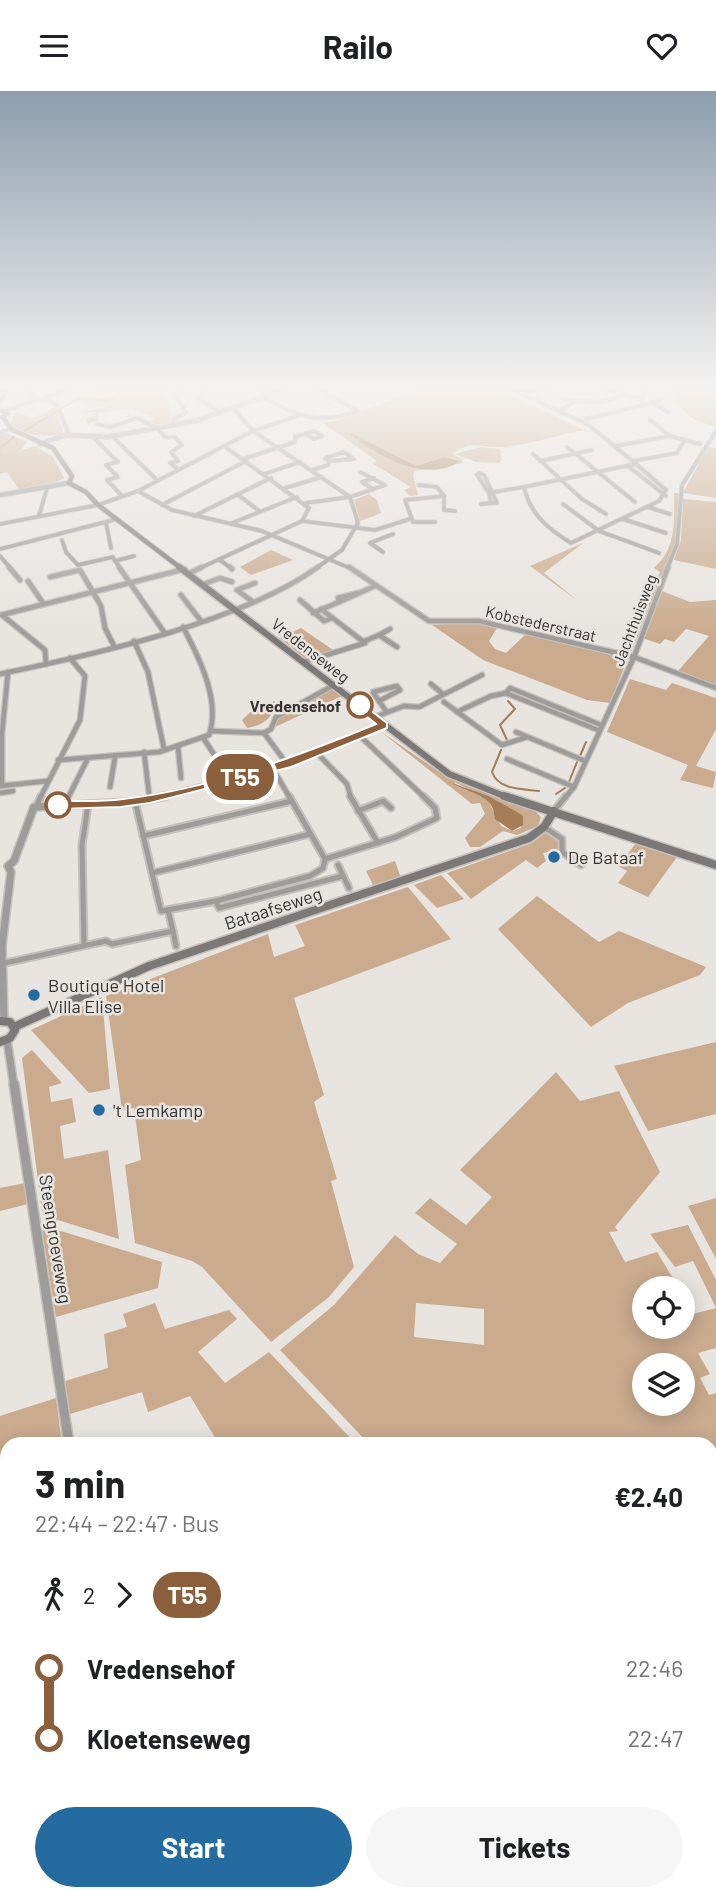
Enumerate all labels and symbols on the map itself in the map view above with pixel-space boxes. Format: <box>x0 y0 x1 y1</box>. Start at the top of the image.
street label: Jachthuisweg <box>608 571 660 669</box>
street label: Kobstederstraat <box>484 601 598 645</box>
street label: Vredenseweg <box>268 614 354 686</box>
marker: Vredensehof <box>347 692 373 718</box>
place label: Vredensehof <box>250 696 341 715</box>
line badge: T55 <box>200 754 280 800</box>
unlabelled marker <box>45 792 71 818</box>
place label: De Bataaf <box>568 846 644 868</box>
marker: De Bataaf <box>546 849 562 865</box>
street label: Bataafseweg <box>221 882 325 934</box>
place label: Boutique Hotel Villa Elise <box>48 974 164 1017</box>
marker: Boutique Hotel Villa Elise <box>26 987 42 1003</box>
place label: 't Lemkamp <box>113 1099 203 1121</box>
marker: 't Lemkamp <box>91 1102 107 1118</box>
street label: Steengroeveweg <box>35 1173 77 1305</box>

